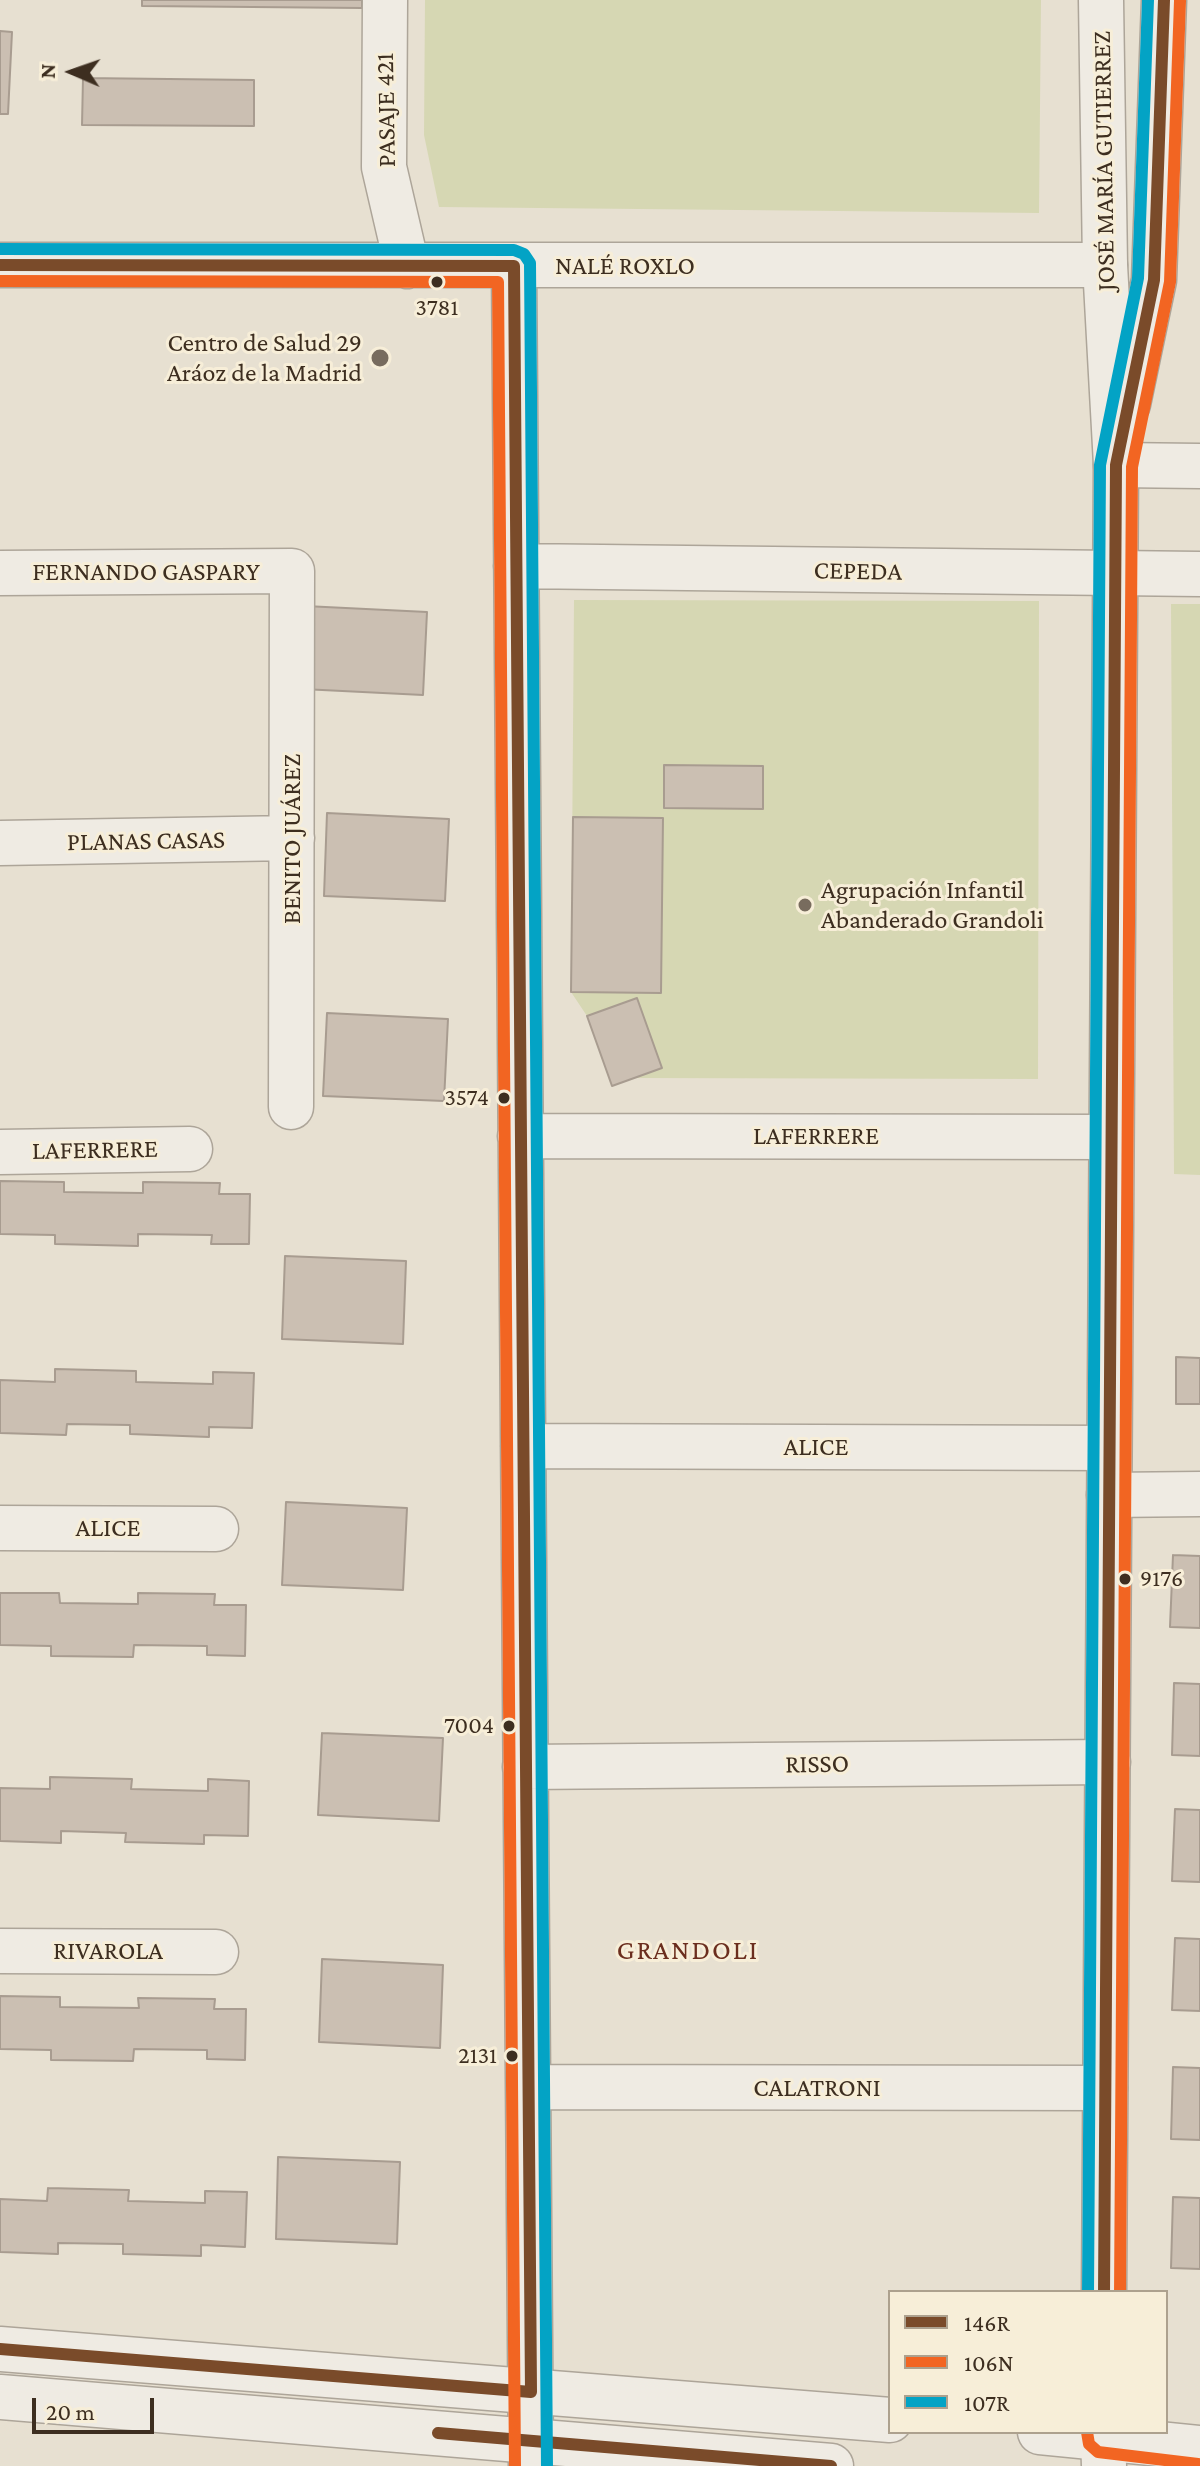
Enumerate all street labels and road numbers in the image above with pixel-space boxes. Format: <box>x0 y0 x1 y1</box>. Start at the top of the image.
street label: JOSÉ MARÍA GUTIERREZ <box>1086 31 1122 291</box>
street label: PASAJE 421 <box>369 52 403 168</box>
street label: NALÉ ROXLO <box>555 250 695 282</box>
street label: CEPEDA <box>813 555 903 587</box>
street label: FERNANDO GASPARY <box>32 556 260 588</box>
street label: BENITO JUÁREZ <box>276 754 308 924</box>
street label: PLANAS CASAS <box>67 824 225 858</box>
street label: LAFERRERE <box>753 1120 879 1152</box>
street label: LAFERRERE <box>32 1133 158 1167</box>
street label: ALICE <box>783 1431 849 1463</box>
street label: ALICE <box>75 1512 141 1544</box>
street label: RISSO <box>785 1748 849 1780</box>
street label: RIVAROLA <box>53 1935 163 1967</box>
street label: CALATRONI <box>753 2072 881 2104</box>

